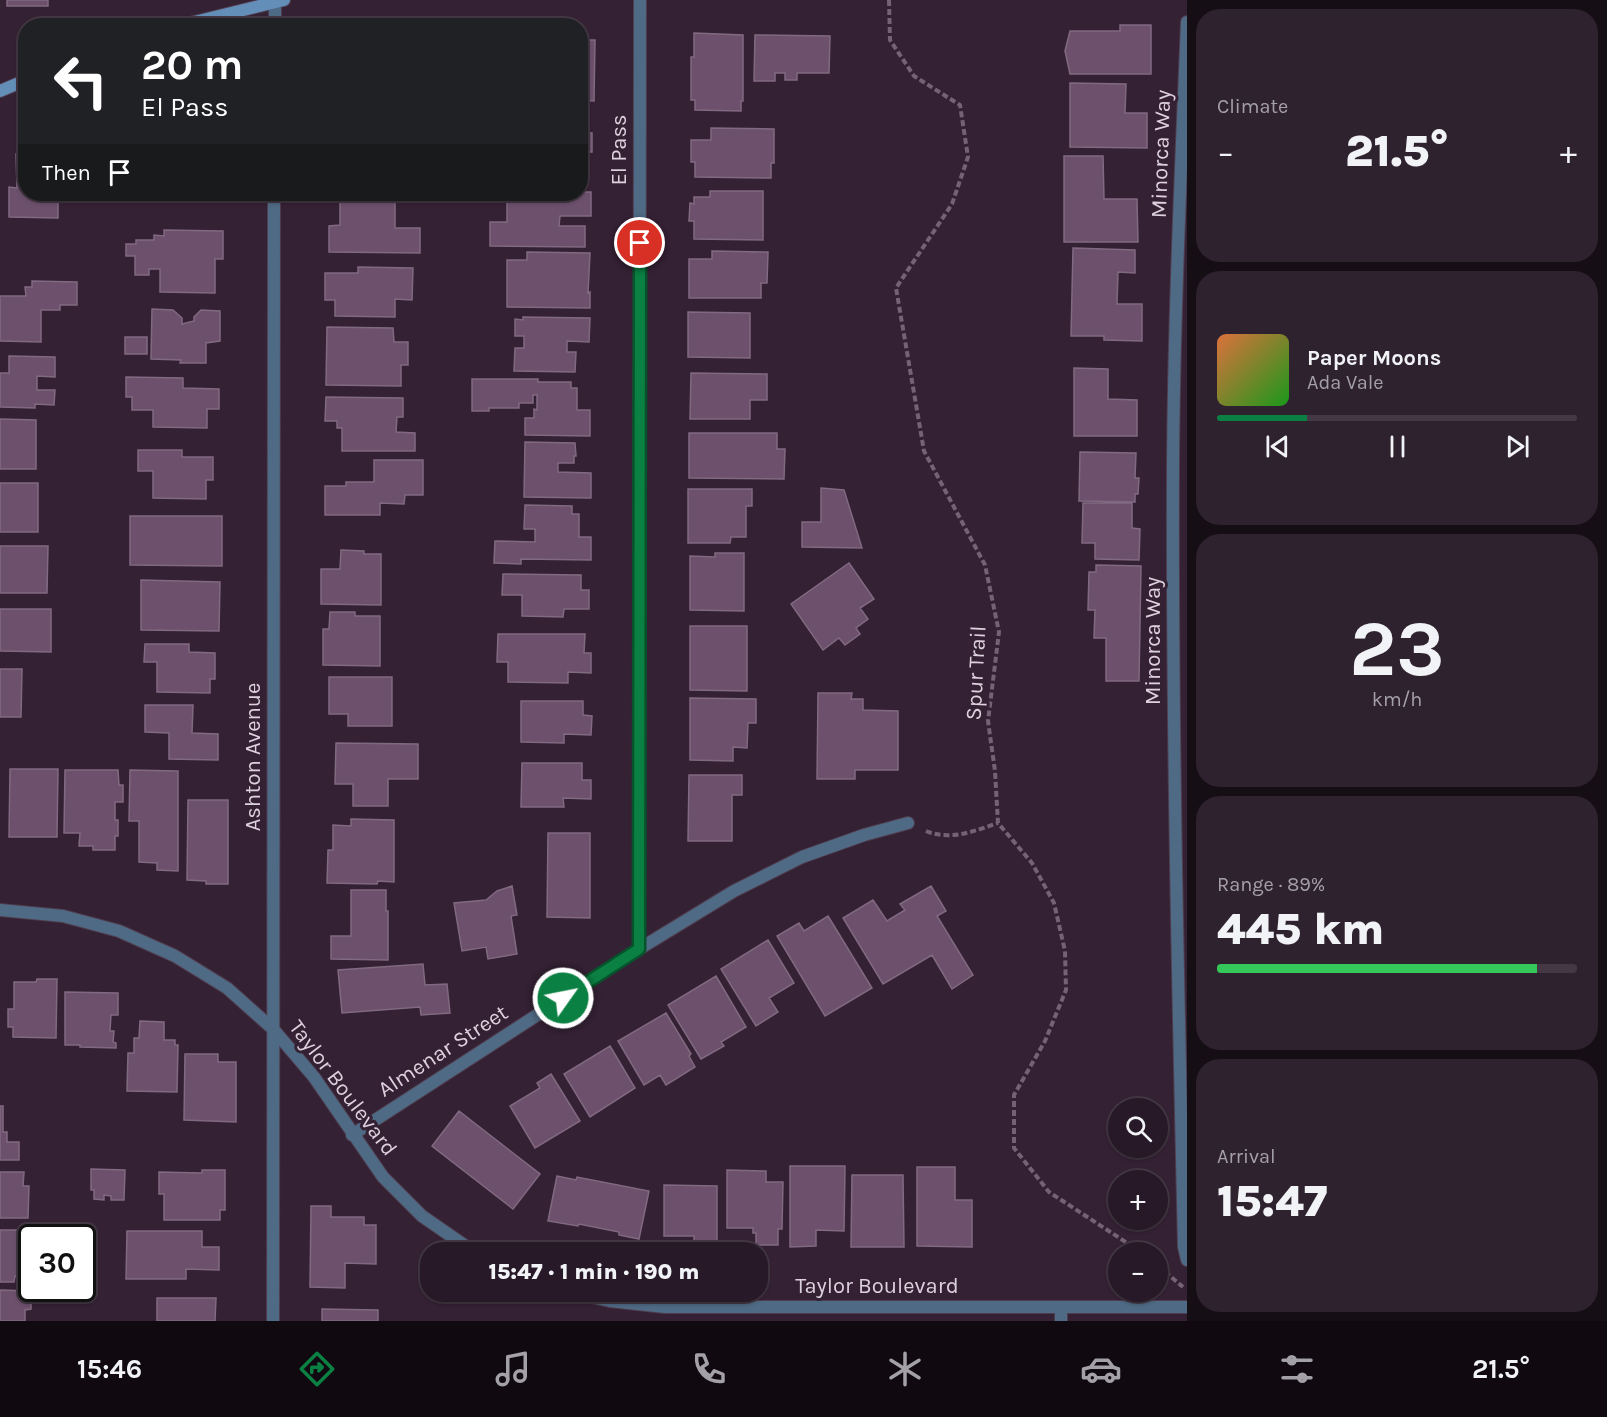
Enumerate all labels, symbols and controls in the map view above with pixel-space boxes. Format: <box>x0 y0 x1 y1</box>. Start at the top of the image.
text: 20 m <box>141 40 243 90</box>
icon: left <box>42 42 120 120</box>
street label: Minorca Way <box>1146 89 1176 219</box>
text: El Pass <box>141 91 228 123</box>
text: Climate <box>1217 95 1288 118</box>
street label: El Pass <box>606 114 632 186</box>
text: 21.5° <box>1345 125 1449 177</box>
text: − <box>1217 133 1234 171</box>
text: + <box>1560 133 1577 171</box>
icon: arrive <box>103 156 136 189</box>
text: Then <box>42 160 91 186</box>
pin <box>614 217 665 268</box>
icon: arrive <box>623 226 656 259</box>
text: Paper Moons <box>1307 345 1441 371</box>
text: Ada Vale <box>1307 371 1384 394</box>
icon: previous <box>1261 430 1294 463</box>
icon: pause <box>1381 430 1414 463</box>
icon: next <box>1501 430 1534 463</box>
street label: Minorca Way <box>1140 577 1166 705</box>
text: 23 <box>1349 603 1445 695</box>
street label: Spur Trail <box>961 625 991 721</box>
street label: Ashton Avenue <box>240 683 266 831</box>
text: km/h <box>1372 688 1422 711</box>
text: Range · 89% <box>1217 873 1325 896</box>
text: 445 km <box>1217 903 1384 955</box>
position arrow <box>531 966 595 1030</box>
street label: Almenar Street <box>373 999 513 1103</box>
street label: Taylor Boulevard <box>283 1015 403 1161</box>
map controls <box>1108 1098 1168 1302</box>
button: search <box>1108 1098 1168 1158</box>
text: Arrival <box>1217 1145 1276 1168</box>
button: + <box>1108 1170 1168 1230</box>
text: 15:47 <box>1217 1175 1328 1227</box>
speed limit sign: 30 <box>18 1224 96 1302</box>
button: − <box>1108 1242 1168 1302</box>
text: 15:47 · 1 min · 190 m <box>488 1259 700 1285</box>
street label: Taylor Boulevard <box>795 1273 959 1299</box>
icon: directions <box>296 1348 338 1390</box>
icon: music <box>492 1348 534 1390</box>
icon: phone <box>688 1348 730 1390</box>
icon: climate <box>884 1348 926 1390</box>
icon: car <box>1080 1348 1122 1390</box>
icon: filters <box>1276 1348 1318 1390</box>
text: 15:46 <box>77 1353 142 1385</box>
text: 21.5° <box>1472 1353 1530 1385</box>

